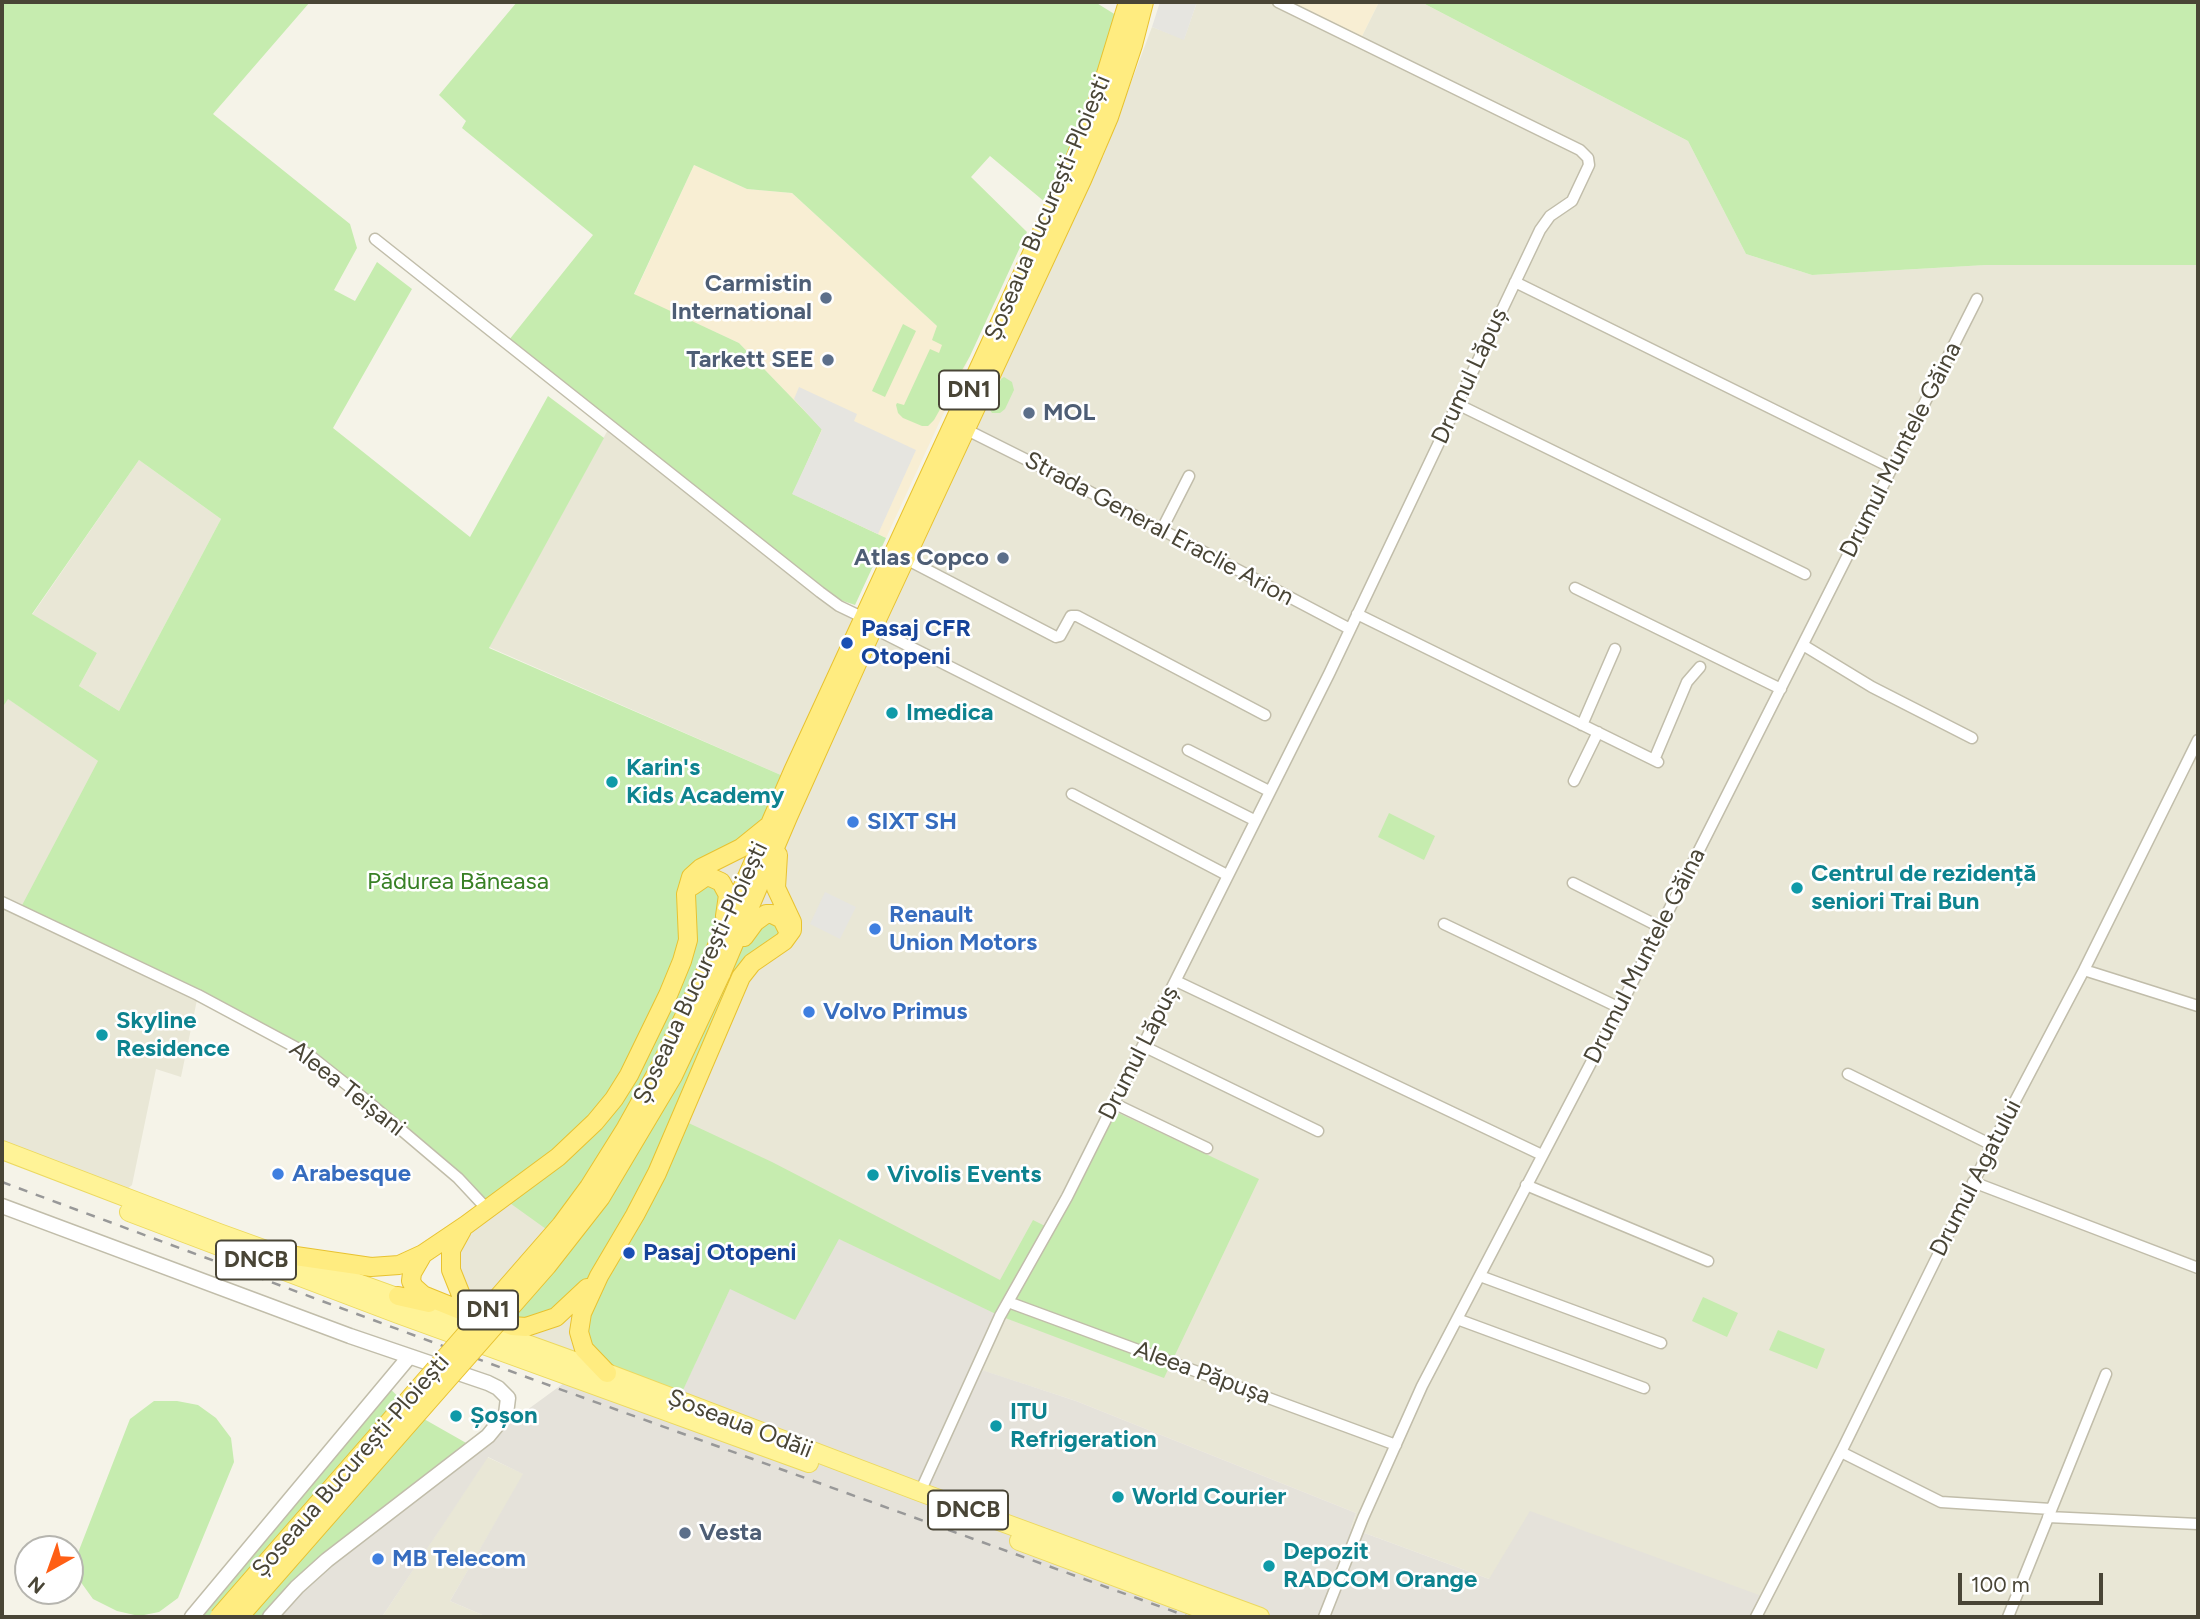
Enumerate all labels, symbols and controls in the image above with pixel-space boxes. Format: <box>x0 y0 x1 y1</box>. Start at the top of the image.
street label: Șoseaua București-Ploiești <box>979 71 1117 345</box>
place label: Carmistin International <box>671 270 812 326</box>
marker: Carmistin International <box>818 290 834 306</box>
street label: Drumul Lăpuș <box>1426 303 1514 449</box>
street label: Drumul Muntele Găina <box>1834 337 1968 563</box>
place label: Tarkett SEE <box>686 346 814 374</box>
marker: Tarkett SEE <box>820 352 836 368</box>
road number: DN1 <box>939 370 999 410</box>
place label: MOL <box>1043 399 1095 427</box>
marker: MOL <box>1021 405 1037 421</box>
street label: Strada General Eraclie Arion <box>1020 446 1298 612</box>
place label: Atlas Copco <box>854 544 989 572</box>
marker: Atlas Copco <box>995 550 1011 566</box>
place label: Pasaj CFR Otopeni <box>861 615 971 671</box>
marker: Pasaj CFR Otopeni <box>839 635 855 651</box>
place label: Imedica <box>906 699 994 727</box>
marker: Imedica <box>884 705 900 721</box>
place label: Karin's Kids Academy <box>626 754 784 810</box>
marker: Karin's Kids Academy <box>604 774 620 790</box>
place label: SIXT SH <box>867 808 957 836</box>
marker: SIXT SH <box>845 814 861 830</box>
street label: Șoseaua București-Ploiești <box>628 837 774 1109</box>
street label: Drumul Muntele Găina <box>1578 843 1712 1069</box>
place label: Centrul de rezidență seniori Trai Bun <box>1811 860 2036 916</box>
park label: Pădurea Băneasa <box>367 868 549 896</box>
marker: Centrul de rezidență seniori Trai Bun <box>1789 880 1805 896</box>
place label: Renault Union Motors <box>889 901 1037 957</box>
marker: Renault Union Motors <box>867 921 883 937</box>
street label: Drumul Lăpuș <box>1093 981 1185 1125</box>
place label: Volvo Primus <box>823 998 967 1026</box>
marker: Volvo Primus <box>801 1004 817 1020</box>
place label: Skyline Residence <box>116 1007 230 1063</box>
marker: Skyline Residence <box>94 1027 110 1043</box>
street label: Aleea Teișani <box>283 1035 411 1143</box>
street label: Drumul Agatului <box>1924 1095 2028 1261</box>
place label: Arabesque <box>292 1160 411 1188</box>
place label: Vivolis Events <box>887 1161 1041 1189</box>
marker: Arabesque <box>270 1166 286 1182</box>
marker: Vivolis Events <box>865 1167 881 1183</box>
place label: Pasaj Otopeni <box>643 1239 797 1267</box>
road number: DNCB <box>216 1240 296 1280</box>
marker: Pasaj Otopeni <box>621 1245 637 1261</box>
road number: DN1 <box>458 1290 518 1330</box>
street label: Aleea Păpușa <box>1130 1335 1274 1411</box>
street label: Șoseaua București-Ploiești <box>246 1349 456 1583</box>
street label: Șoseaua Odăii <box>664 1383 816 1465</box>
place label: ITU Refrigeration <box>1010 1398 1157 1454</box>
place label: Șoșon <box>470 1402 538 1430</box>
marker: Șoșon <box>448 1408 464 1424</box>
marker: ITU Refrigeration <box>988 1418 1004 1434</box>
place label: World Courier <box>1132 1483 1286 1511</box>
marker: World Courier <box>1110 1489 1126 1505</box>
road number: DNCB <box>928 1490 1008 1530</box>
place label: Vesta <box>699 1519 762 1547</box>
marker: Vesta <box>677 1525 693 1541</box>
north arrow <box>14 1535 84 1605</box>
place label: Depozit RADCOM Orange <box>1283 1538 1477 1594</box>
place label: MB Telecom <box>392 1545 526 1573</box>
marker: MB Telecom <box>370 1551 386 1567</box>
marker: Depozit RADCOM Orange <box>1261 1558 1277 1574</box>
scale bar <box>1962 1560 2107 1604</box>
text: N <box>23 1571 49 1598</box>
text: 100 m <box>1971 1572 2030 1597</box>

